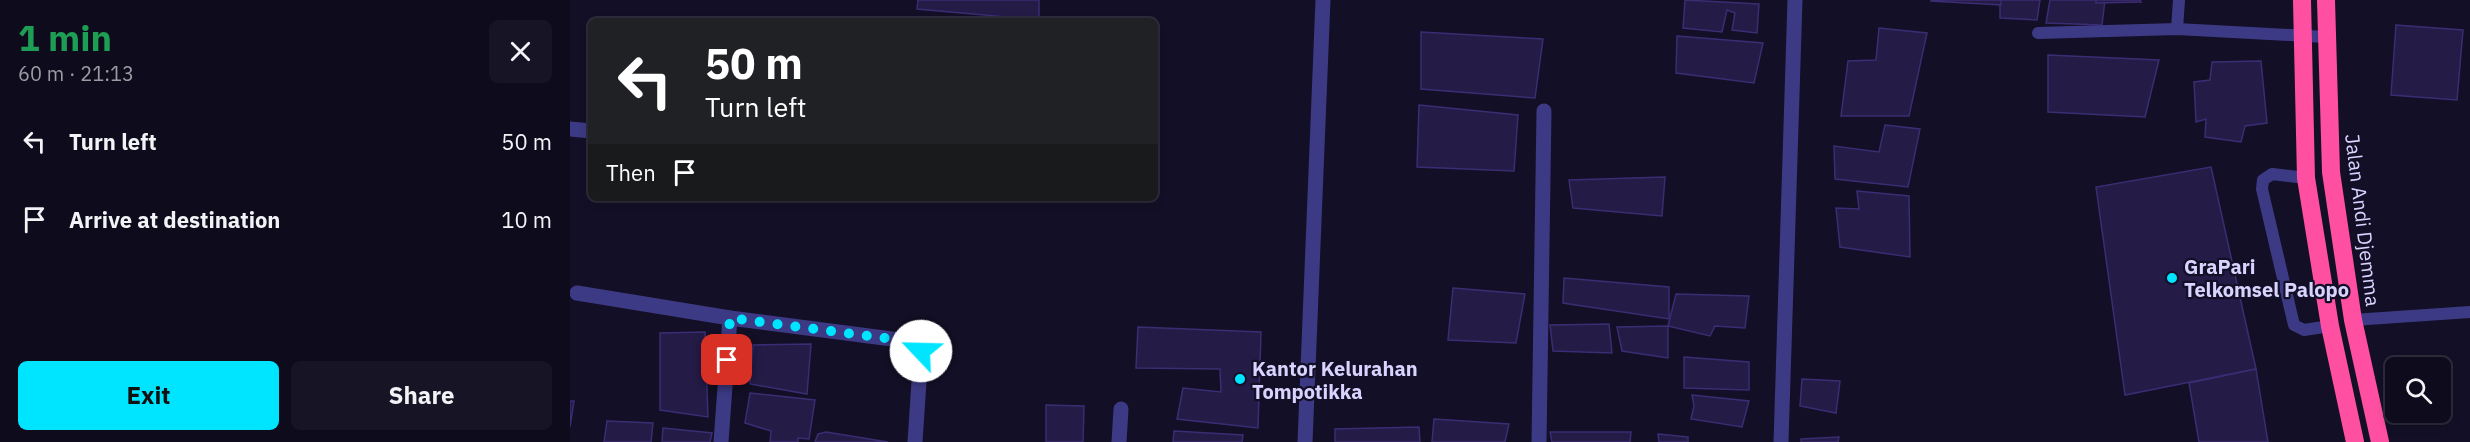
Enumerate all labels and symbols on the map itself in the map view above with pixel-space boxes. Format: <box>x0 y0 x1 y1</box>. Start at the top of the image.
street label: Jalan Andi Djemma <box>2339 132 2387 308</box>
place label: GraPari Telkomsel Palopo <box>2184 253 2349 303</box>
marker: GraPari Telkomsel Palopo <box>2165 271 2179 285</box>
position arrow <box>889 319 953 383</box>
pin <box>701 334 752 385</box>
place label: Kantor Kelurahan Tompotikka <box>1252 355 1418 405</box>
marker: Kantor Kelurahan Tompotikka <box>1233 372 1247 386</box>

